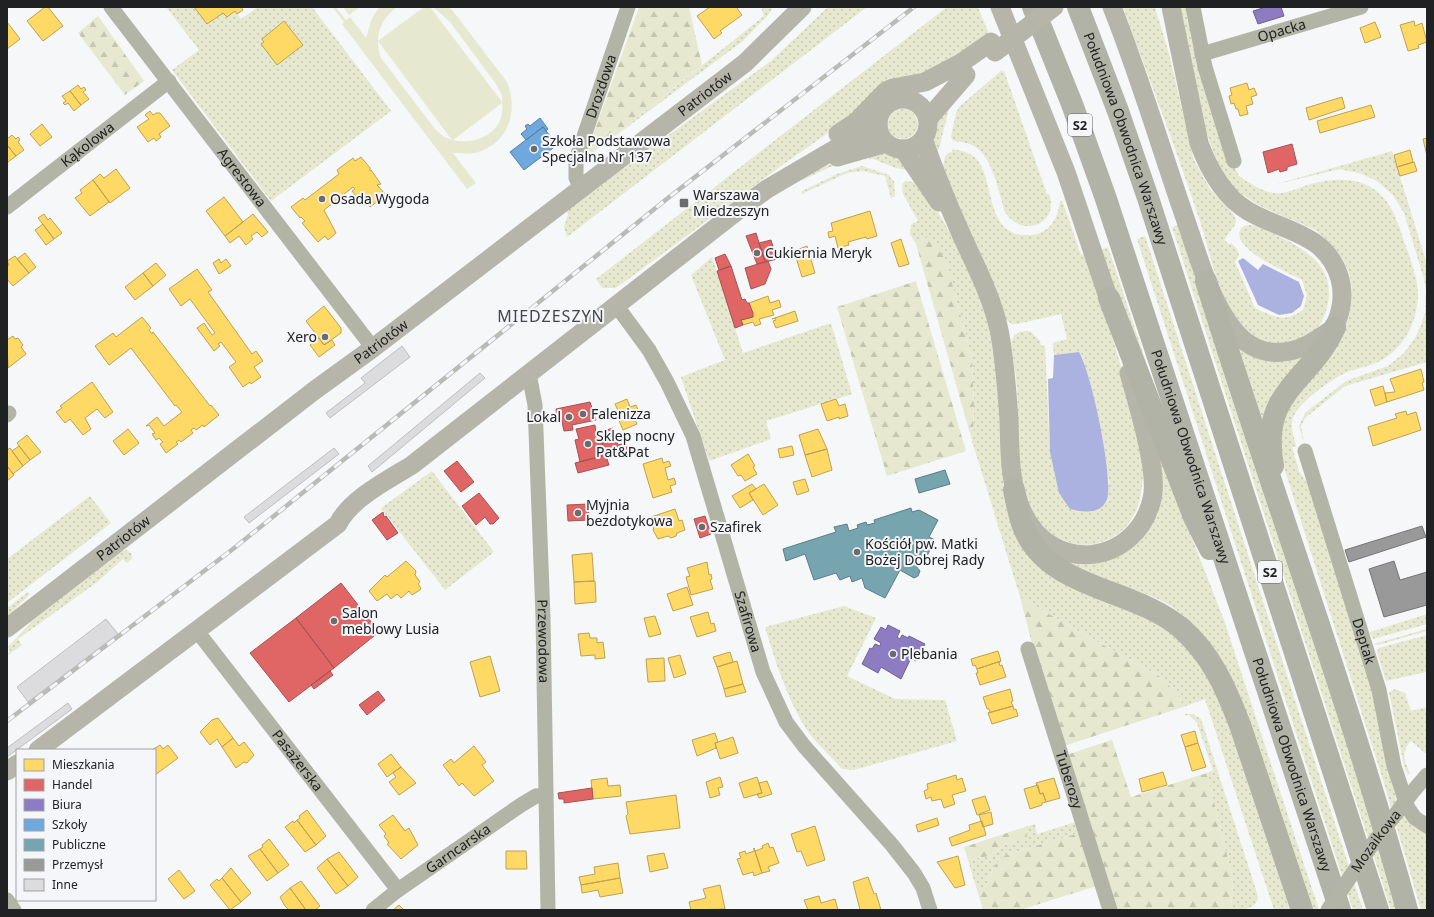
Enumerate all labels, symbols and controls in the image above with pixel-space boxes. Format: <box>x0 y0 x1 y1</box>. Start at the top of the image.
street label: Opacka <box>1255 14 1308 46</box>
street label: Południowa Obwodnica Warszawy <box>1080 29 1173 248</box>
street label: Drozdowa <box>581 52 620 121</box>
street label: Patriotów <box>674 66 736 120</box>
road number: S2 <box>1068 114 1092 136</box>
street label: Kąkolowa <box>56 117 118 171</box>
place label: Szkoła Podstawowa Specjalna Nr 137 <box>542 131 671 166</box>
street label: Agrestowa <box>214 144 271 211</box>
marker: Szkoła Podstawowa Specjalna Nr 137 <box>529 144 539 154</box>
place label: Warszawa Miedzeszyn <box>693 185 769 220</box>
place label: Osada Wygoda <box>330 189 429 208</box>
marker: Osada Wygoda <box>317 194 327 204</box>
marker: Warszawa Miedzeszyn <box>678 197 690 209</box>
place label: Cukiernia Meryk <box>765 243 873 262</box>
marker: Cukiernia Meryk <box>752 248 762 258</box>
district label: MIEDZESZYN <box>497 305 605 327</box>
street label: Patriotów <box>350 315 412 368</box>
place label: Xero <box>287 327 317 346</box>
marker: Xero <box>320 332 330 342</box>
street label: Południowa Obwodnica Warszawy <box>1147 347 1236 567</box>
place label: Falenizza <box>591 404 651 423</box>
place label: Lokal <box>526 407 561 426</box>
marker: Falenizza <box>578 409 588 419</box>
marker: Lokal <box>564 412 574 422</box>
place label: Sklep nocny Pat&Pat <box>596 426 675 461</box>
marker: Sklep nocny Pat&Pat <box>583 439 593 449</box>
place label: Myjnia bezdotykowa <box>586 495 673 530</box>
marker: Myjnia bezdotykowa <box>573 508 583 518</box>
street label: Patriotów <box>92 511 154 565</box>
place label: Szafirek <box>710 517 762 536</box>
marker: Szafirek <box>697 522 707 532</box>
place label: Kościół pw. Matki Bożej Dobrej Rady <box>865 534 985 569</box>
marker: Kościół pw. Matki Bożej Dobrej Rady <box>852 547 862 557</box>
road number: S2 <box>1258 561 1282 583</box>
street label: Szafirowa <box>730 588 767 654</box>
street label: Przewodowa <box>533 599 554 683</box>
place label: Salon meblowy Lusia <box>342 603 439 638</box>
marker: Salon meblowy Lusia <box>329 616 339 626</box>
street label: Deptak <box>1348 616 1381 667</box>
place label: Plebania <box>901 644 958 663</box>
marker: Plebania <box>888 649 898 659</box>
street label: Południowa Obwodnica Warszawy <box>1249 655 1337 875</box>
street label: Pasażerska <box>268 725 328 795</box>
street label: Tuberozy <box>1052 748 1088 812</box>
legend <box>16 749 156 901</box>
text: Mieszkania <box>52 756 115 773</box>
text: Handel <box>52 776 92 793</box>
text: Biura <box>52 796 82 813</box>
street label: Mozaikowa <box>1346 805 1405 876</box>
text: Szkoły <box>52 816 88 833</box>
street label: Garncarska <box>422 819 494 877</box>
text: Publiczne <box>52 836 106 853</box>
text: Przemysł <box>52 856 104 873</box>
text: Inne <box>52 876 78 893</box>

